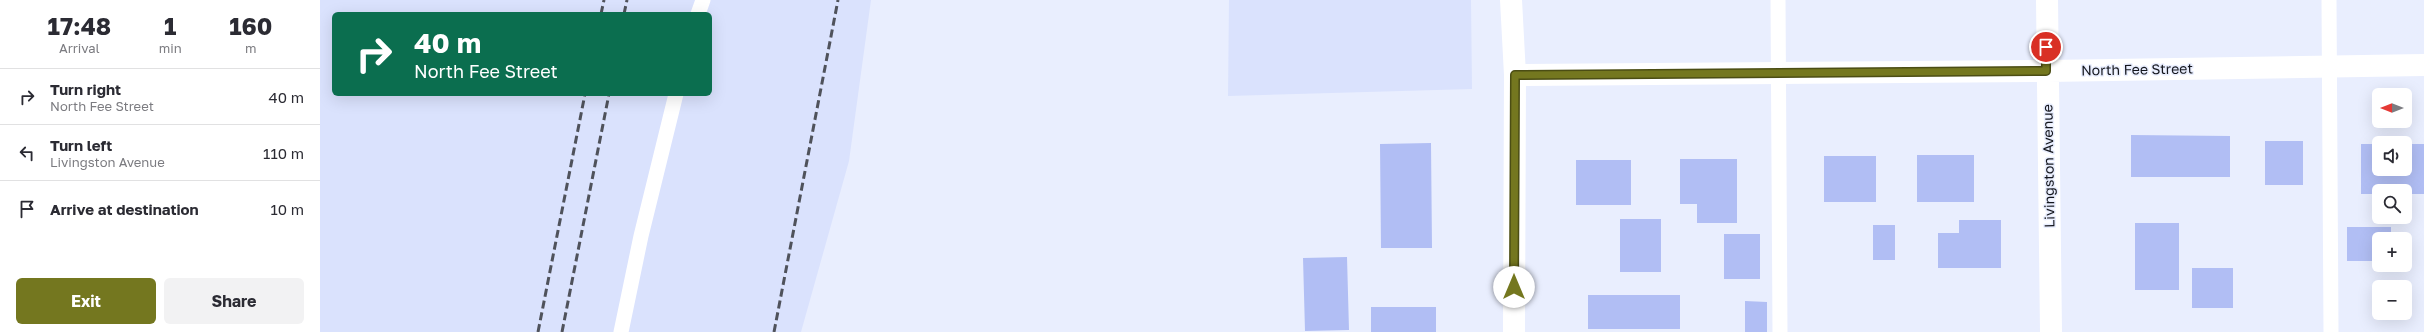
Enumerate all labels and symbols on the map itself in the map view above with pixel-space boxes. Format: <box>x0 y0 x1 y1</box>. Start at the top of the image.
pin <box>2029 30 2063 64</box>
street label: North Fee Street <box>2081 60 2193 78</box>
north arrow <box>2372 88 2412 128</box>
street label: Livingston Avenue <box>2038 104 2058 228</box>
position arrow <box>1493 266 1535 308</box>

